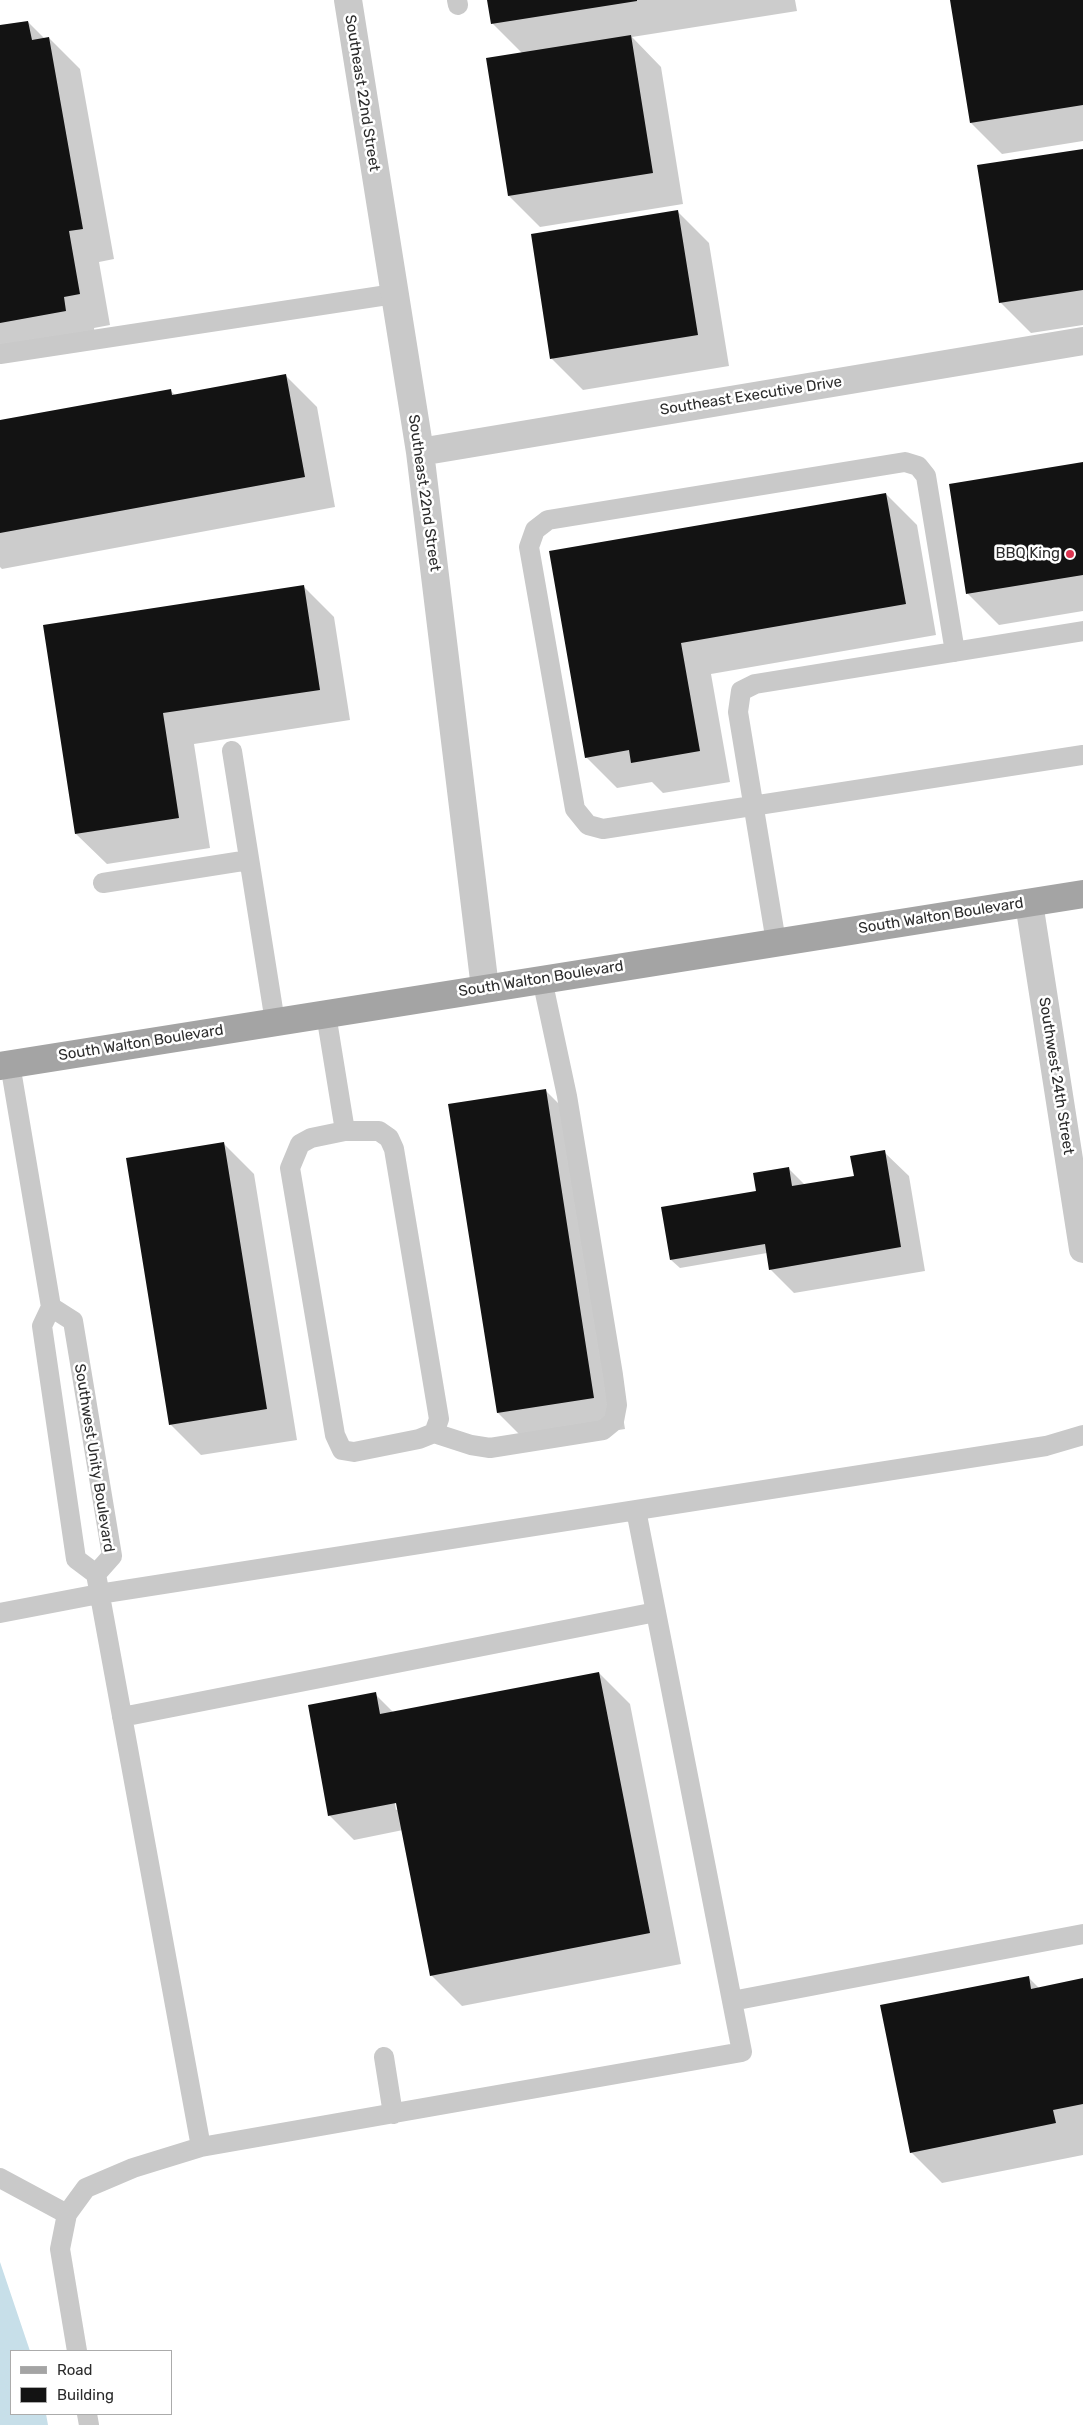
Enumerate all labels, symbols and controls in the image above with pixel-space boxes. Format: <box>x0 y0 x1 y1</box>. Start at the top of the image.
street label: Southeast 22nd Street <box>341 13 383 173</box>
street label: Southeast Executive Drive <box>659 373 843 419</box>
street label: Southeast 22nd Street <box>404 413 444 573</box>
place label: BBQ King <box>995 545 1060 563</box>
marker: BBQ King <box>1064 548 1076 560</box>
street label: South Walton Boulevard <box>857 894 1025 938</box>
street label: South Walton Boulevard <box>457 957 625 1001</box>
street label: Southwest 24th Street <box>1035 996 1077 1156</box>
street label: South Walton Boulevard <box>57 1021 225 1065</box>
street label: Southwest Unity Boulevard <box>70 1363 118 1553</box>
legend <box>10 2350 172 2415</box>
text: Road <box>57 2361 93 2379</box>
text: Building <box>57 2386 114 2404</box>

